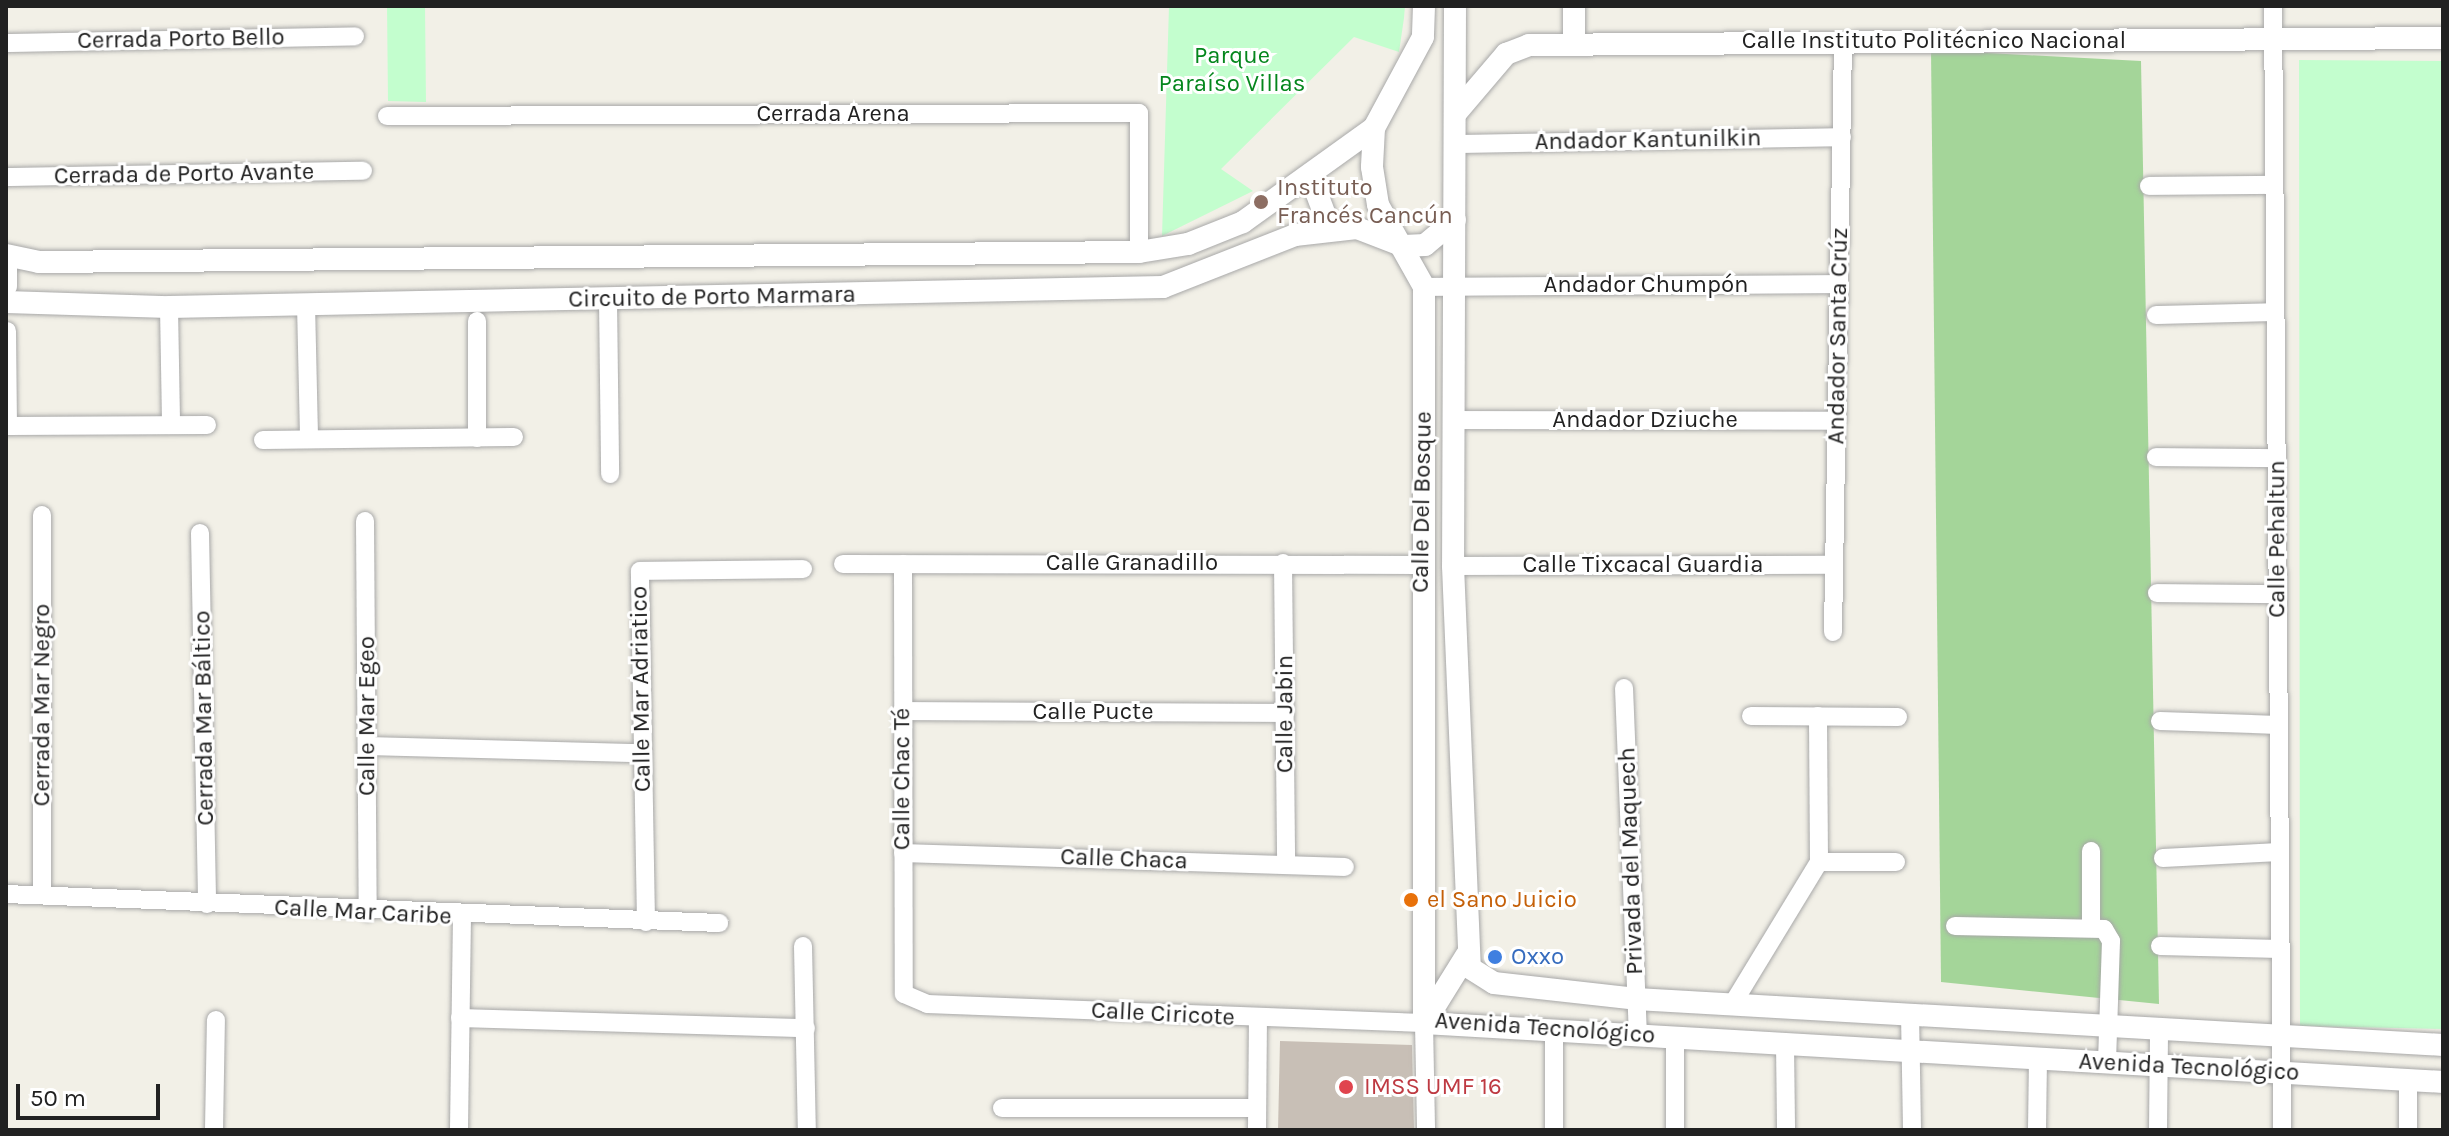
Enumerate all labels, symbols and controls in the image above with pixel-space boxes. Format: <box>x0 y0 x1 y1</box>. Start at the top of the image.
street label: Cerrada Porto Bello <box>77 23 285 55</box>
street label: Calle Instituto Politécnico Nacional <box>1742 27 2126 55</box>
park label: Parque Paraíso Villas <box>1159 42 1305 98</box>
street label: Cerrada Arena <box>756 100 910 128</box>
street label: Andador Kantunilkin <box>1534 124 1762 156</box>
street label: Cerrada de Porto Avante <box>54 157 314 191</box>
place label: Instituto Francés Cancún <box>1277 174 1453 230</box>
marker: Instituto Francés Cancún <box>1252 193 1270 211</box>
street label: Andador Santa Crúz <box>1822 227 1854 445</box>
street label: Andador Chumpón <box>1543 271 1749 299</box>
street label: Circuito de Porto Marmara <box>568 280 856 314</box>
street label: Andador Dziuche <box>1552 406 1738 434</box>
street label: Calle Del Bosque <box>1406 411 1438 593</box>
street label: Calle Pehaltun <box>2263 460 2291 618</box>
street label: Calle Granadillo <box>1046 549 1218 577</box>
street label: Calle Tixcacal Guardia <box>1523 551 1763 579</box>
street label: Calle Mar Adriatico <box>625 586 657 792</box>
street label: Cerrada Mar Negro <box>28 604 56 806</box>
street label: Cerrada Mar Báltico <box>188 610 220 826</box>
street label: Calle Mar Egeo <box>353 636 381 796</box>
street label: Calle Jabin <box>1271 655 1299 773</box>
street label: Calle Pucte <box>1033 698 1153 726</box>
street label: Calle Chac Té <box>888 708 916 850</box>
street label: Privada del Maquech <box>1613 747 1649 975</box>
street label: Calle Chaca <box>1060 842 1188 876</box>
place label: el Sano Juicio <box>1427 886 1577 914</box>
marker: el Sano Juicio <box>1402 891 1420 909</box>
street label: Calle Mar Caribe <box>274 893 452 931</box>
place label: Oxxo <box>1511 943 1564 971</box>
marker: Oxxo <box>1486 948 1504 966</box>
street label: Calle Ciricote <box>1090 996 1236 1032</box>
street label: Avenida Tecnológico <box>1434 1006 1656 1050</box>
street label: Avenida Tecnológico <box>2078 1047 2300 1087</box>
scale bar <box>20 1068 164 1118</box>
place label: IMSS UMF 16 <box>1364 1073 1502 1101</box>
marker: IMSS UMF 16 <box>1335 1076 1357 1098</box>
text: 50 m <box>30 1084 86 1112</box>

